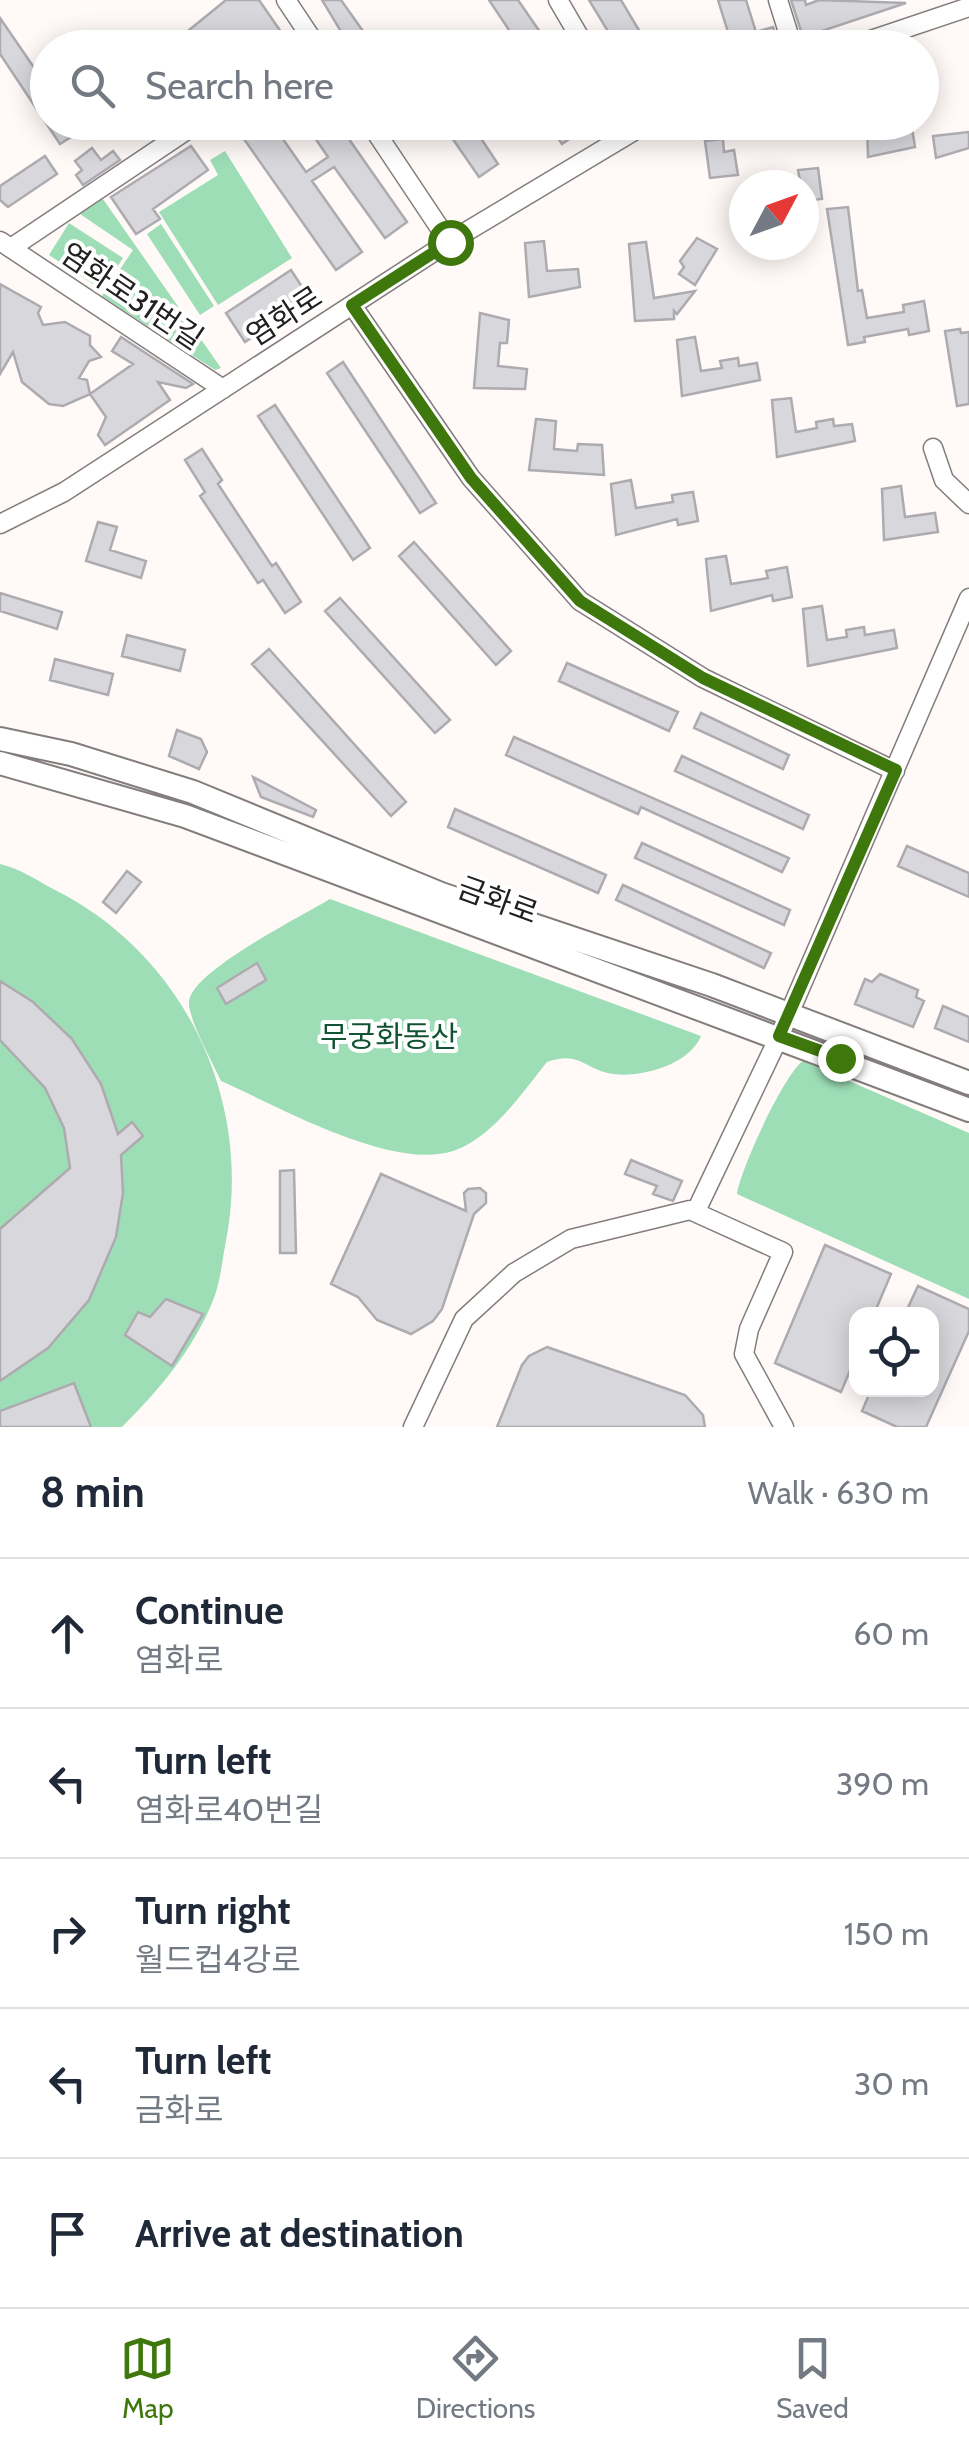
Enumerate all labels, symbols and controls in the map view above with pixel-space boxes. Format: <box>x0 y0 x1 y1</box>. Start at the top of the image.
search box <box>30 30 939 140</box>
icon: search <box>65 58 120 113</box>
text: Search here <box>145 62 334 109</box>
north arrow <box>729 170 819 260</box>
route start <box>428 220 474 266</box>
street label: 염화로31번길 <box>54 235 210 357</box>
street label: 염화로 <box>239 278 329 354</box>
street label: 금화로 <box>453 868 543 932</box>
park label: 무궁화동산 <box>320 1018 458 1055</box>
route end <box>818 1036 864 1082</box>
map controls <box>849 1307 939 1397</box>
button: locate <box>849 1307 939 1397</box>
text: 8 min <box>40 1466 145 1518</box>
text: Walk · 630 m <box>748 1473 929 1512</box>
text: Continue <box>135 1587 284 1634</box>
icon: ahead <box>40 1606 95 1661</box>
text: 60 m <box>853 1614 929 1653</box>
text: 염화로 <box>135 1640 223 1679</box>
text: Turn left <box>135 1737 271 1784</box>
icon: left <box>40 1756 95 1811</box>
text: 390 m <box>836 1764 929 1803</box>
text: 염화로40번길 <box>135 1790 323 1829</box>
text: Turn right <box>135 1887 291 1934</box>
icon: right <box>40 1906 95 1961</box>
text: 150 m <box>844 1914 929 1953</box>
text: 월드컵4강로 <box>135 1940 301 1979</box>
text: Turn left <box>135 2037 271 2084</box>
icon: left <box>40 2056 95 2111</box>
text: 30 m <box>854 2064 929 2103</box>
text: 금화로 <box>135 2090 223 2129</box>
icon: arrive <box>40 2206 95 2261</box>
text: Arrive at destination <box>135 2210 464 2257</box>
tab: Map <box>120 2331 175 2425</box>
tab: Directions <box>416 2331 535 2425</box>
tab: Saved <box>776 2331 849 2425</box>

